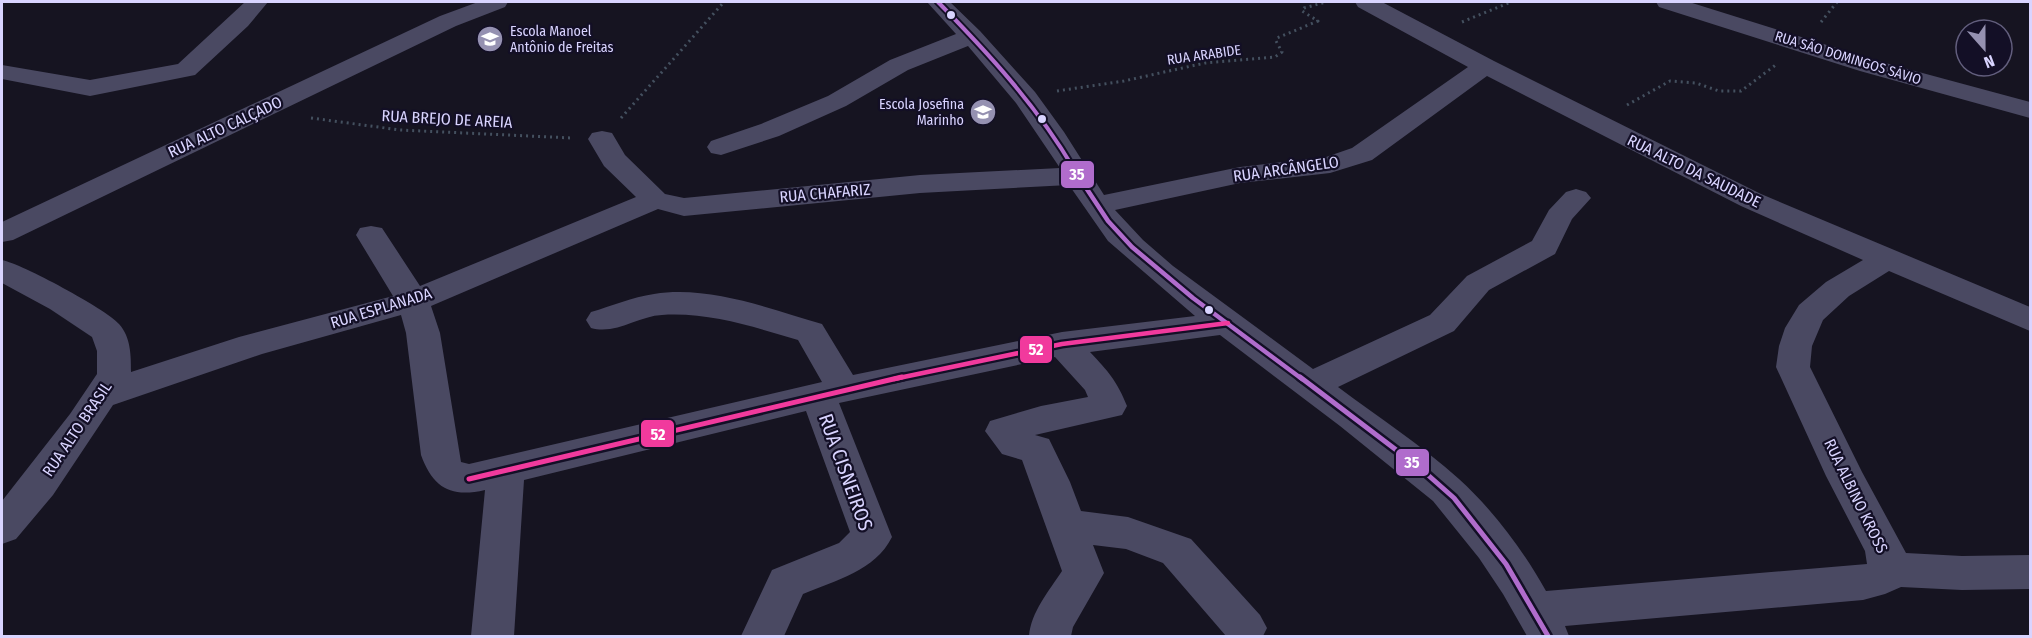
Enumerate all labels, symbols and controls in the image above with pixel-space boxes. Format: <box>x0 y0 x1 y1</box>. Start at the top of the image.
unlabelled marker <box>945 9 957 21</box>
north arrow <box>1954 18 2014 78</box>
place label: Escola Manoel Antônio de Freitas <box>510 23 614 56</box>
school or university icon: Escola Manoel Antônio de Freitas <box>475 24 505 54</box>
street label: RUA SÃO DOMINGOS SÁVIO <box>1773 27 1924 88</box>
street label: RUA ARABIDE <box>1166 41 1243 69</box>
text: N <box>1981 51 1997 72</box>
street label: RUA ALTO CALÇADO <box>165 92 285 163</box>
place label: Escola Josefina Marinho <box>879 96 964 129</box>
school or university icon: Escola Josefina Marinho <box>968 97 998 127</box>
street label: RUA BREJO DE AREIA <box>381 106 513 132</box>
unlabelled marker <box>1036 113 1048 125</box>
street label: RUA ALTO DA SAUDADE <box>1624 130 1764 212</box>
street label: RUA ARCÂNGELO <box>1232 152 1340 186</box>
line badge: 35 <box>1060 160 1095 189</box>
text: 35 <box>1068 165 1085 184</box>
street label: RUA CHAFARIZ <box>779 180 871 206</box>
street label: RUA ESPLANADA <box>328 283 434 332</box>
unlabelled marker <box>1203 304 1215 316</box>
line badge: 52 <box>1019 335 1053 364</box>
text: 52 <box>1028 340 1044 359</box>
street label: RUA ALTO BRASIL <box>38 378 116 480</box>
street label: RUA CISNEIROS <box>814 410 878 534</box>
line badge: 52 <box>640 419 675 448</box>
text: 52 <box>650 425 666 444</box>
street label: RUA ALBINO KROSS <box>1820 436 1892 556</box>
line badge: 35 <box>1395 448 1430 477</box>
text: 35 <box>1403 453 1420 472</box>

